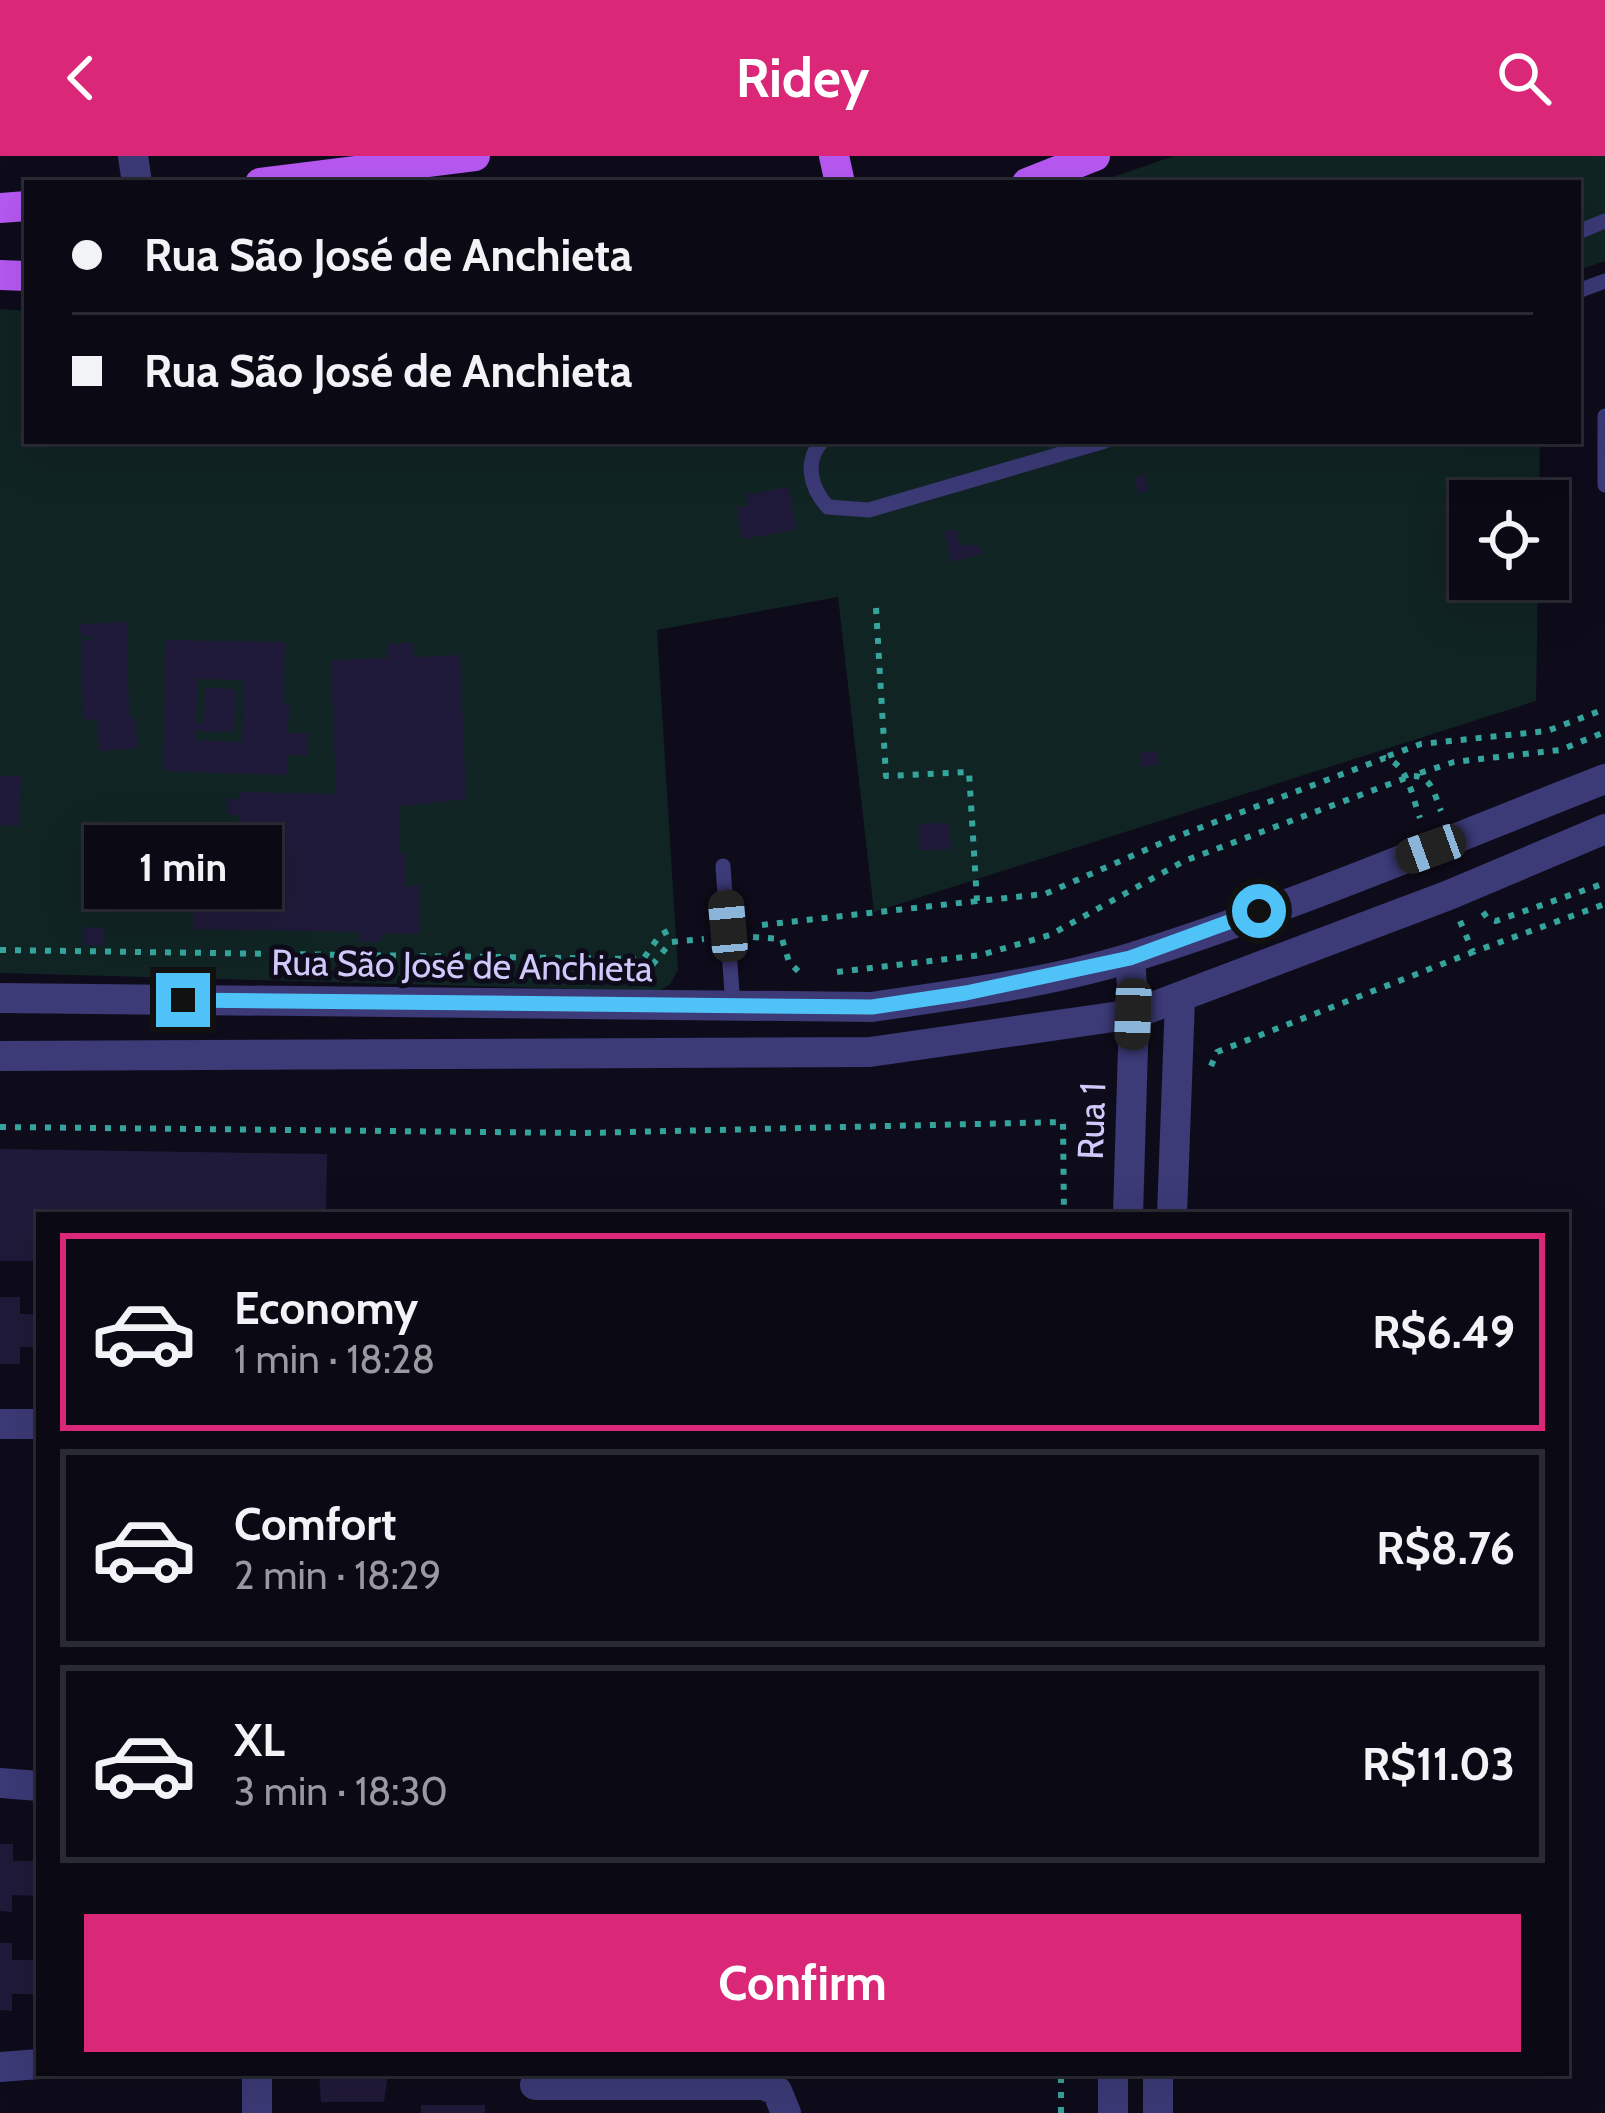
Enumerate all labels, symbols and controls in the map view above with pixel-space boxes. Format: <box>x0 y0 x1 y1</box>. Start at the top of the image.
icon: back <box>48 45 114 111</box>
text: Ridey <box>736 45 869 111</box>
icon: search <box>1491 45 1557 111</box>
text: Rua São José de Anchieta <box>144 228 632 282</box>
text: Rua São José de Anchieta <box>144 344 632 398</box>
map controls <box>1449 480 1569 600</box>
button: locate <box>1449 480 1569 600</box>
car <box>1391 820 1471 878</box>
callout: 1 min <box>84 826 282 910</box>
text: 1 min <box>139 843 227 891</box>
route start <box>1232 884 1286 938</box>
car <box>707 889 749 963</box>
street label: Rua São José de Anchieta <box>271 940 653 990</box>
route end <box>156 973 210 1027</box>
car <box>1114 977 1152 1051</box>
street label: Rua 1 <box>1068 1082 1114 1160</box>
icon: car <box>90 1278 198 1386</box>
text: Economy <box>234 1281 418 1335</box>
text: R$6.49 <box>1372 1305 1515 1359</box>
text: 1 min · 18:28 <box>234 1335 435 1383</box>
icon: car <box>90 1494 198 1602</box>
text: Comfort <box>234 1497 397 1551</box>
text: R$8.76 <box>1376 1521 1515 1575</box>
text: 2 min · 18:29 <box>234 1551 441 1599</box>
icon: car <box>90 1710 198 1818</box>
text: XL <box>234 1713 285 1767</box>
text: R$11.03 <box>1362 1737 1515 1791</box>
text: 3 min · 18:30 <box>234 1767 448 1815</box>
button: Confirm <box>84 1914 1521 2052</box>

